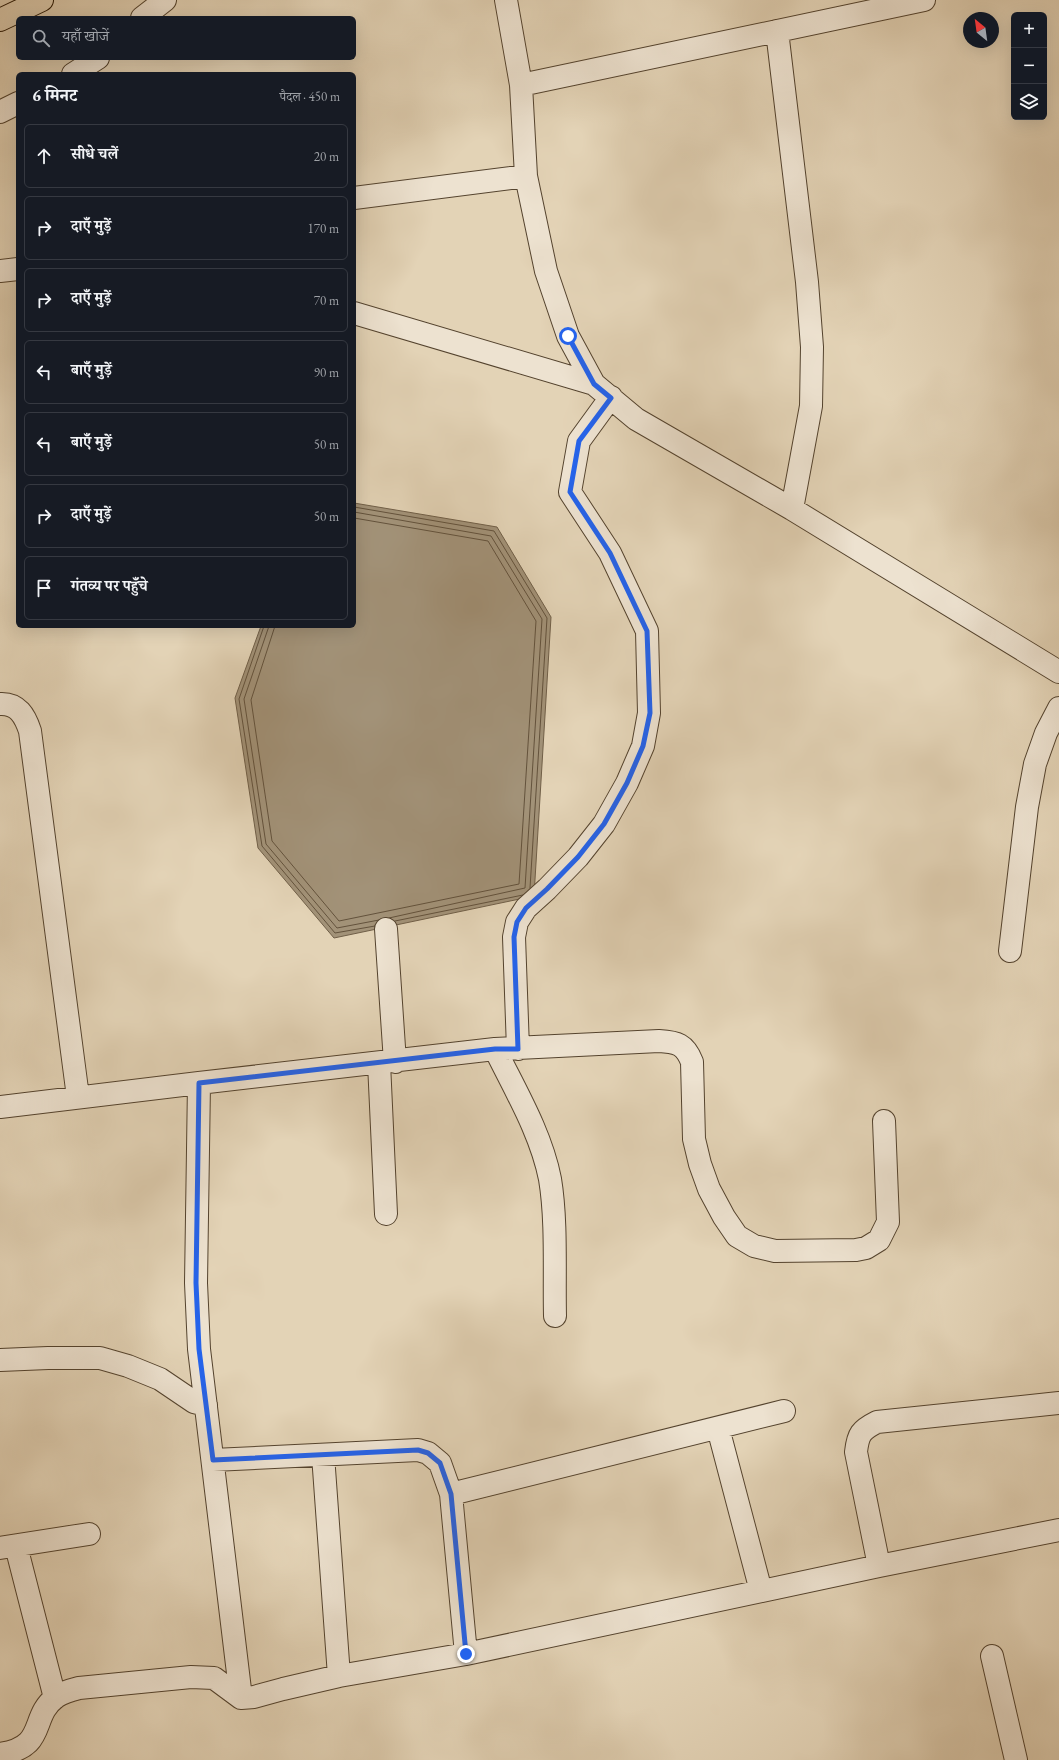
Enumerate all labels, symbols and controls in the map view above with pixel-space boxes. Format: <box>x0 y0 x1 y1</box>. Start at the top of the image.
north arrow <box>963 12 999 48</box>
map controls <box>1011 12 1047 120</box>
button: + <box>1011 12 1047 48</box>
search box <box>16 16 356 60</box>
text: यहाँ खोजें <box>62 26 109 45</box>
icon: search <box>30 27 52 49</box>
button: − <box>1011 48 1047 84</box>
text: 6 मिनट <box>32 84 77 106</box>
button: layers <box>1011 84 1047 120</box>
text: पैदल · 450 m <box>280 88 340 105</box>
text: सीधे चलें <box>71 144 118 163</box>
icon: ahead <box>33 145 55 167</box>
text: 20 m <box>314 148 339 165</box>
text: दाएँ मुड़ें <box>71 216 111 235</box>
icon: right <box>33 217 55 239</box>
text: 170 m <box>308 220 339 237</box>
text: दाएँ मुड़ें <box>71 288 111 307</box>
icon: right <box>33 289 55 311</box>
text: 70 m <box>314 292 339 309</box>
route start <box>559 327 577 345</box>
text: बाएँ मुड़ें <box>71 360 112 379</box>
icon: left <box>33 361 55 383</box>
text: 90 m <box>314 364 339 381</box>
text: बाएँ मुड़ें <box>71 432 112 451</box>
icon: left <box>33 433 55 455</box>
text: 50 m <box>314 436 339 453</box>
text: दाएँ मुड़ें <box>71 504 111 523</box>
icon: right <box>33 505 55 527</box>
text: 50 m <box>314 508 339 525</box>
text: गंतव्य पर पहुँचे <box>71 576 148 595</box>
icon: arrive <box>33 577 55 599</box>
route end <box>457 1645 475 1663</box>

